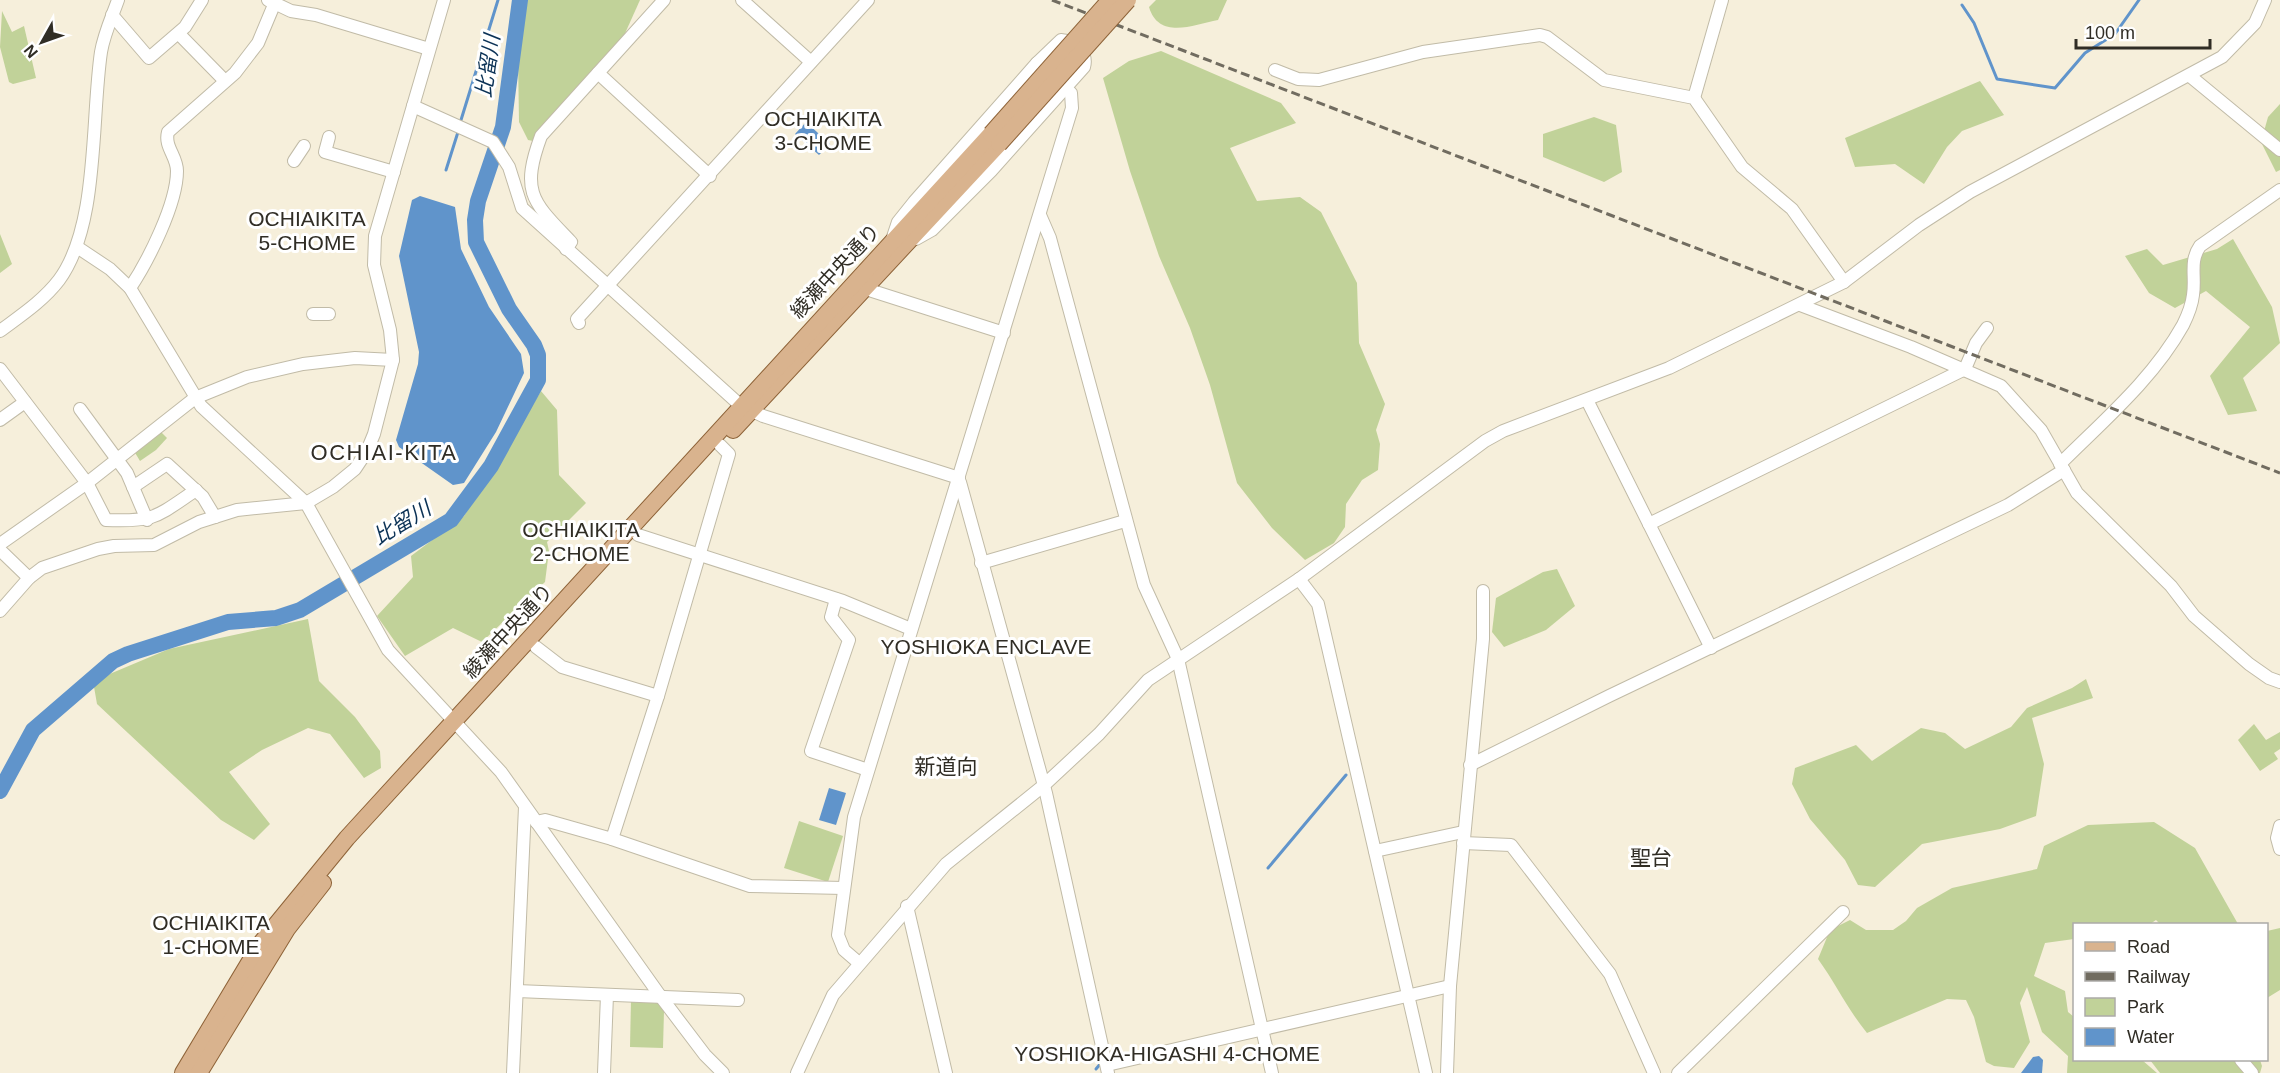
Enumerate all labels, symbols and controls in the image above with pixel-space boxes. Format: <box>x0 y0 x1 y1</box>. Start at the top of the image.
north arrow <box>12 12 72 72</box>
scale bar <box>2076 12 2210 50</box>
text: 100 m <box>2085 23 2135 43</box>
water label: 比留川 <box>472 31 504 99</box>
text: N <box>21 41 41 61</box>
district label: OCHIAIKITA 3-CHOME <box>764 107 882 154</box>
district label: OCHIAIKITA 5-CHOME <box>248 207 366 254</box>
street label: 綾瀬中央通り <box>786 220 884 322</box>
district label: OCHIAI-KITA <box>311 440 457 465</box>
water label: 比留川 <box>369 495 436 549</box>
district label: OCHIAIKITA 2-CHOME <box>522 518 640 565</box>
street label: 綾瀬中央通り <box>459 580 557 682</box>
district label: YOSHIOKA ENCLAVE <box>881 635 1091 658</box>
district label: 新道向 <box>915 755 978 778</box>
district label: 聖台 <box>1630 846 1672 869</box>
district label: OCHIAIKITA 1-CHOME <box>152 911 270 958</box>
legend <box>2073 923 2268 1061</box>
text: Road <box>2127 937 2170 957</box>
text: Railway <box>2127 967 2190 987</box>
text: Park <box>2127 997 2165 1017</box>
text: Water <box>2127 1027 2174 1047</box>
district label: YOSHIOKA-HIGASHI 4-CHOME <box>1014 1042 1320 1065</box>

